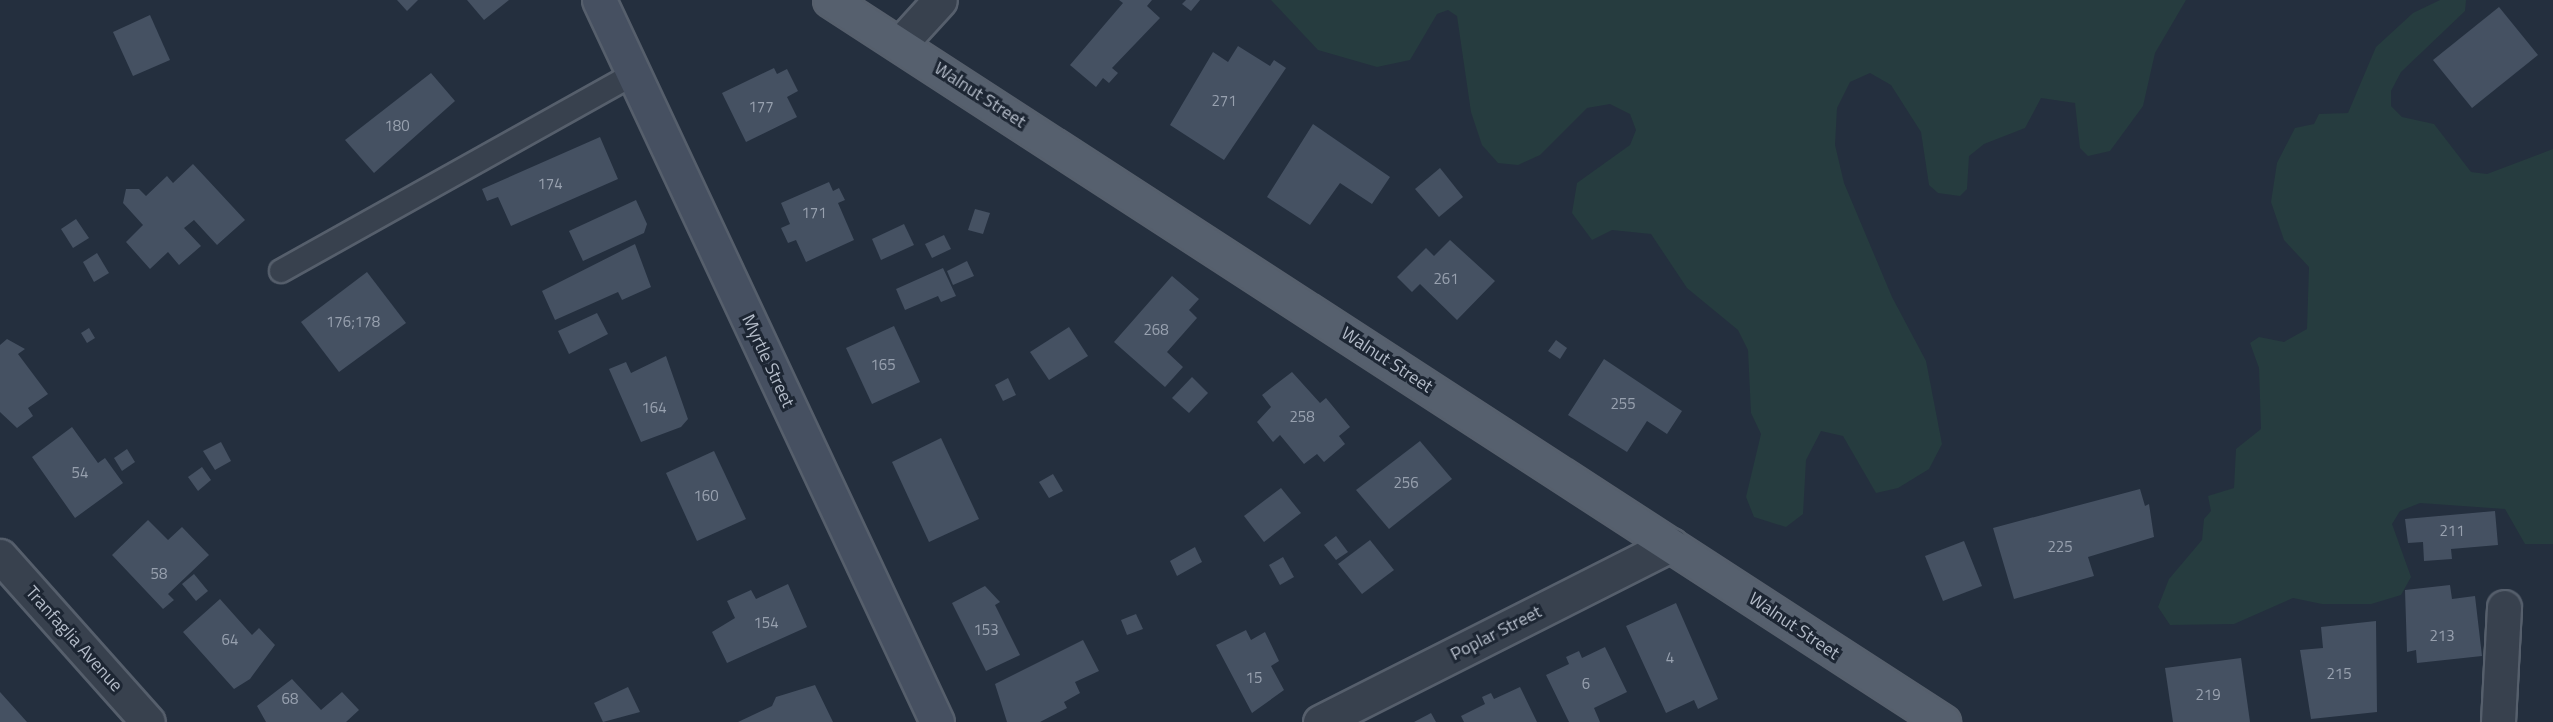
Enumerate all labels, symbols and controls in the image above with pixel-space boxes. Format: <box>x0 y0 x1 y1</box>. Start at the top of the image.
street label: Walnut Street <box>930 57 1030 133</box>
house number: 271 <box>1211 92 1237 110</box>
house number: 177 <box>748 98 774 116</box>
house number: 180 <box>384 117 410 135</box>
house number: 174 <box>537 175 563 193</box>
house number: 171 <box>801 204 827 222</box>
house number: 261 <box>1433 270 1459 288</box>
street label: Myrtle Street <box>737 311 799 411</box>
house number: 176;178 <box>326 313 380 331</box>
house number: 268 <box>1143 321 1169 339</box>
street label: Walnut Street <box>1337 322 1437 398</box>
house number: 165 <box>870 356 896 374</box>
house number: 255 <box>1610 395 1636 413</box>
house number: 164 <box>641 399 667 417</box>
house number: 258 <box>1289 408 1315 426</box>
house number: 54 <box>72 464 88 482</box>
house number: 256 <box>1393 474 1419 492</box>
house number: 160 <box>693 487 719 505</box>
house number: 211 <box>2439 522 2465 540</box>
house number: 225 <box>2047 538 2073 556</box>
house number: 58 <box>151 565 167 583</box>
street label: Tranfaglia Avenue <box>21 582 127 696</box>
street label: Walnut Street <box>1745 588 1843 664</box>
street label: Poplar Street <box>1447 601 1545 665</box>
house number: 154 <box>753 614 779 632</box>
house number: 153 <box>973 621 999 639</box>
house number: 213 <box>2429 627 2455 645</box>
house number: 64 <box>222 631 238 649</box>
house number: 4 <box>1666 649 1674 667</box>
house number: 215 <box>2326 665 2352 683</box>
house number: 15 <box>1246 669 1262 687</box>
house number: 6 <box>1582 675 1590 693</box>
house number: 219 <box>2195 686 2221 704</box>
house number: 68 <box>282 690 298 708</box>

